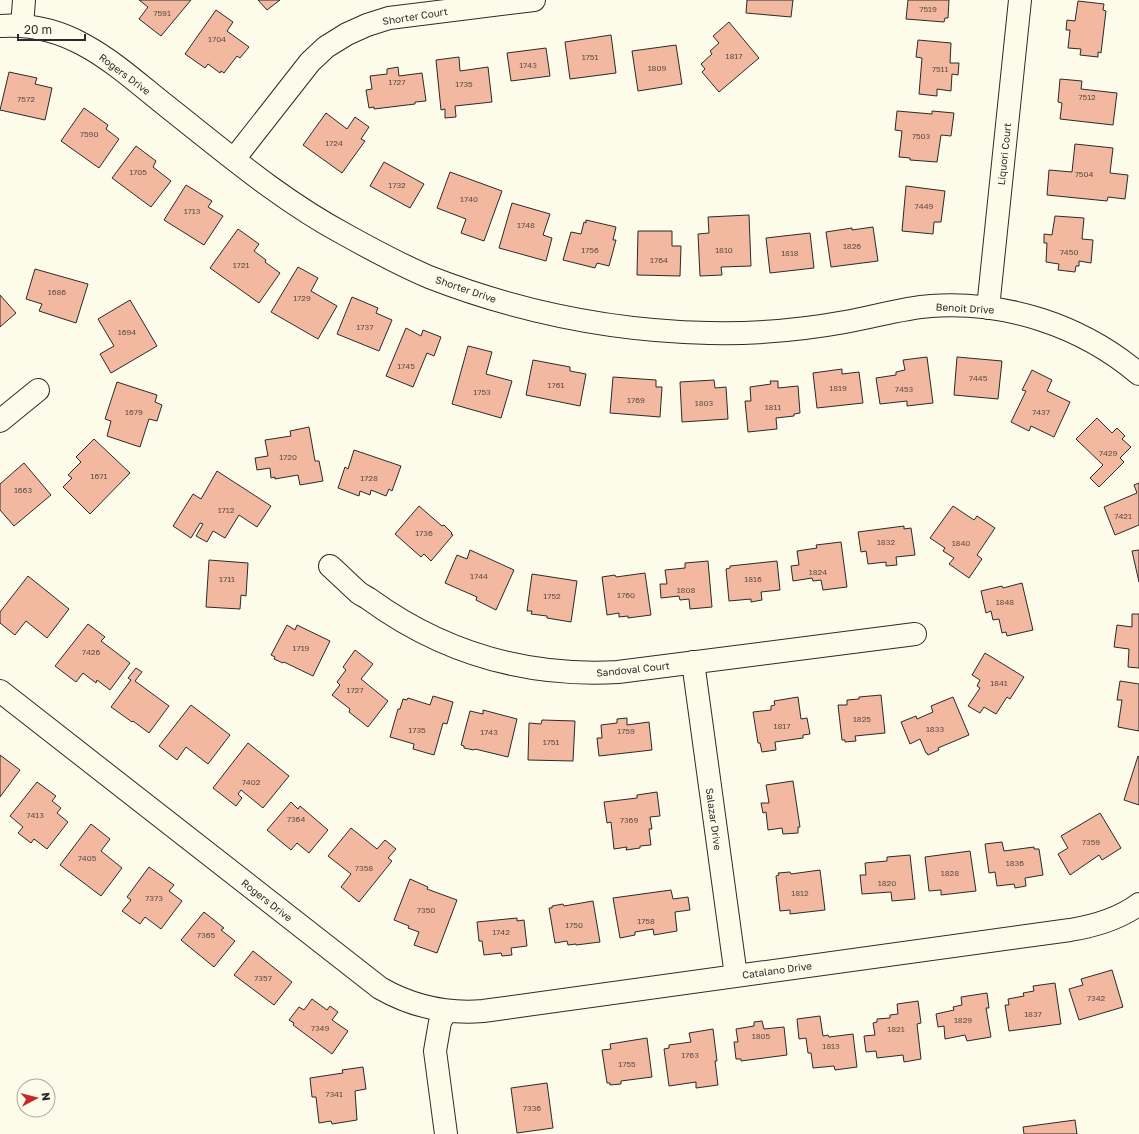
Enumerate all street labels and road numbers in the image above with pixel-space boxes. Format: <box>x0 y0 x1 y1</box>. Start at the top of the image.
street label: Shorter Court <box>382 5 448 27</box>
street label: Rogers Drive <box>97 51 153 97</box>
street label: Liquori Court <box>995 122 1013 186</box>
street label: Shorter Drive <box>434 273 498 305</box>
street label: Benoit Drive <box>935 300 995 316</box>
street label: Sandoval Court <box>596 659 670 679</box>
street label: Salazar Drive <box>704 787 724 851</box>
street label: Rogers Drive <box>239 876 295 924</box>
street label: Catalano Drive <box>741 959 813 981</box>

